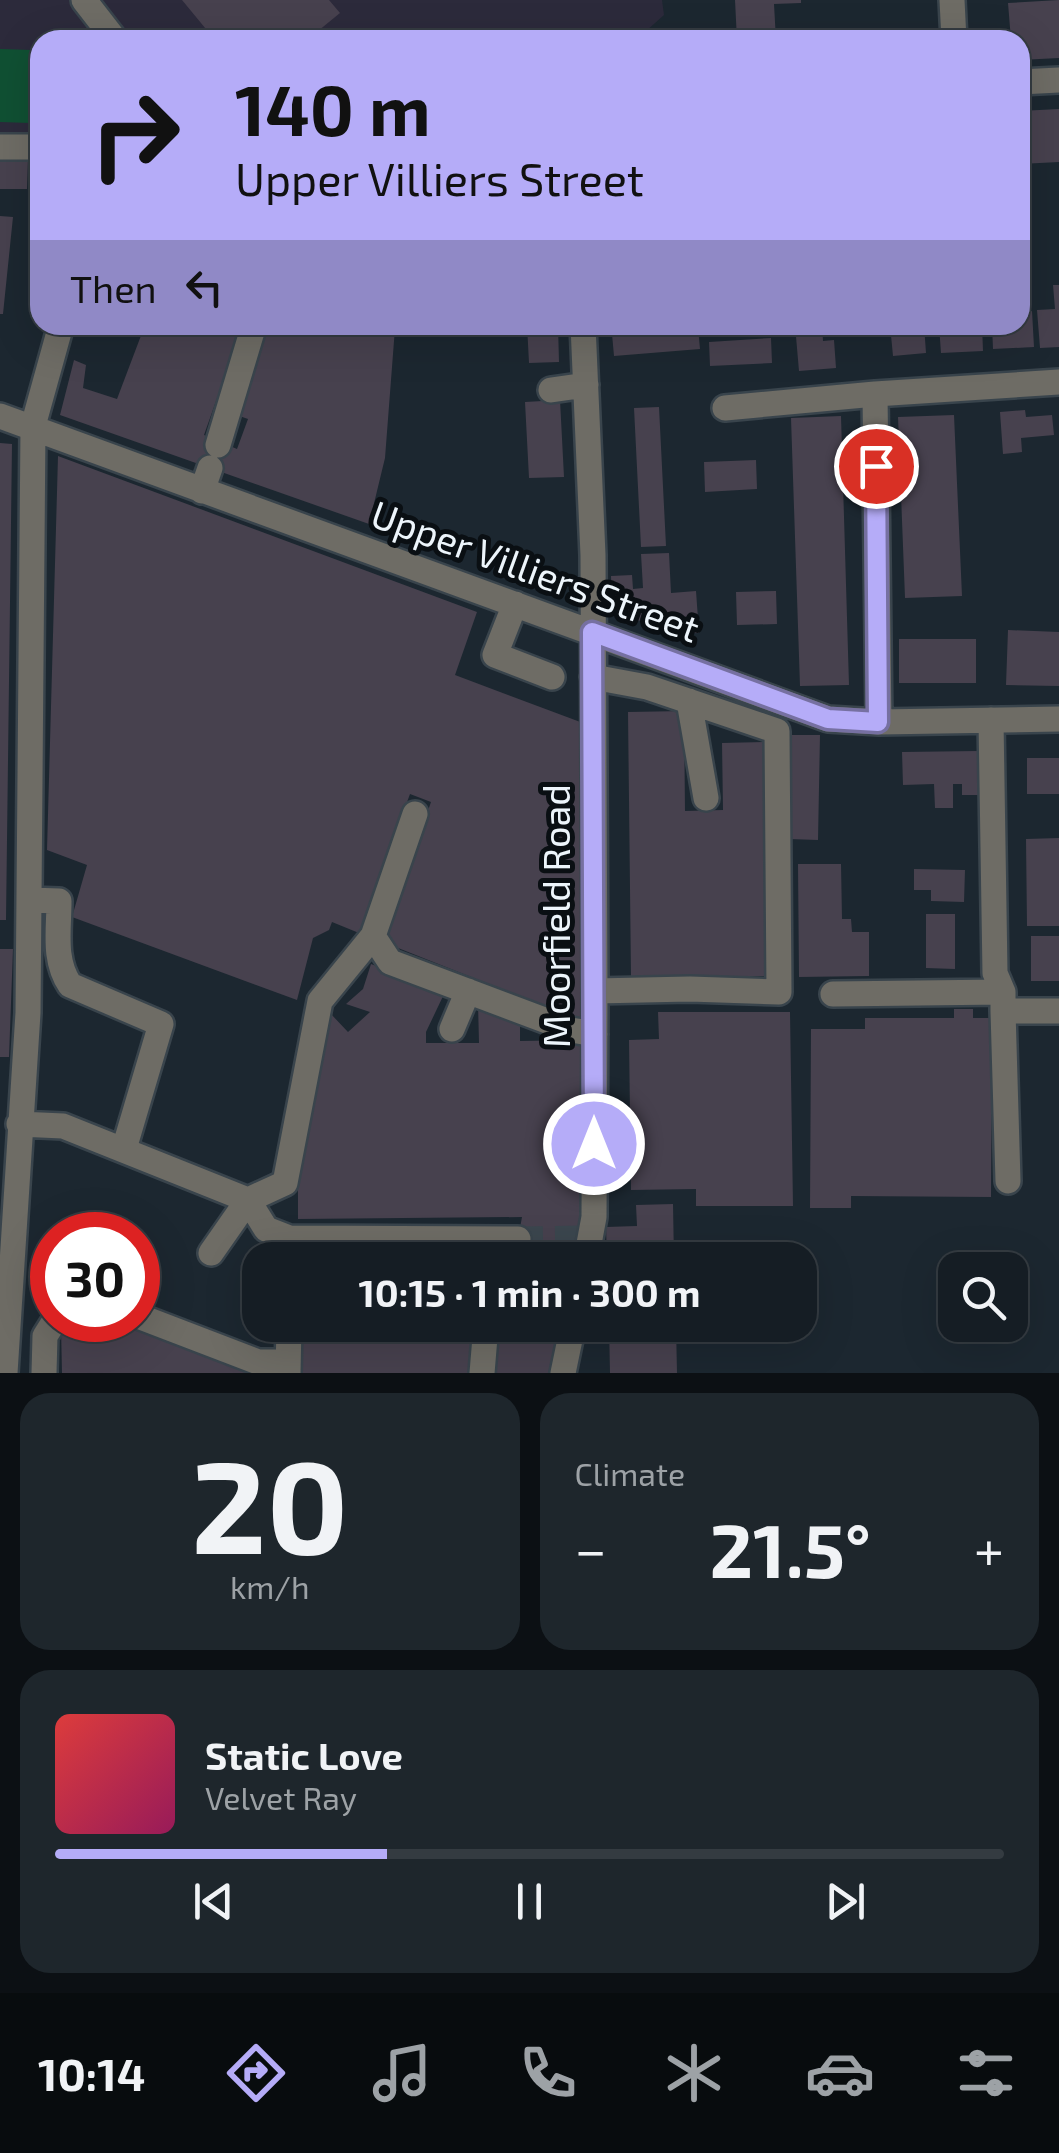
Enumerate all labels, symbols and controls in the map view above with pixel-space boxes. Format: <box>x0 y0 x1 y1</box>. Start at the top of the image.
text: 140 m <box>235 66 431 150</box>
icon: right <box>70 70 200 200</box>
text: Upper Villiers Street <box>235 151 644 205</box>
icon: left <box>177 260 232 315</box>
text: Then <box>70 265 157 311</box>
pin <box>834 424 919 509</box>
icon: arrive <box>849 439 904 494</box>
street label: Upper Villiers Street <box>366 489 706 651</box>
street label: Moorfield Road <box>532 784 578 1048</box>
position arrow <box>542 1092 646 1196</box>
speed limit sign: 30 <box>30 1212 160 1342</box>
map controls <box>938 1252 1028 1342</box>
button: search <box>938 1252 1028 1342</box>
text: 10:15 · 1 min · 300 m <box>358 1269 701 1315</box>
text: 20 <box>191 1424 349 1580</box>
text: Climate <box>575 1454 685 1492</box>
text: 21.5° <box>709 1503 871 1593</box>
text: − <box>575 1515 607 1581</box>
text: + <box>974 1515 1004 1581</box>
text: km/h <box>230 1567 309 1605</box>
text: Static Love <box>205 1732 403 1778</box>
text: Velvet Ray <box>205 1778 357 1816</box>
icon: previous <box>186 1874 241 1929</box>
icon: pause <box>502 1874 557 1929</box>
icon: next <box>818 1874 873 1929</box>
icon: directions <box>221 2038 291 2108</box>
icon: music <box>367 2038 437 2108</box>
icon: phone <box>513 2038 583 2108</box>
icon: climate <box>659 2038 729 2108</box>
icon: car <box>805 2038 875 2108</box>
icon: filters <box>951 2038 1021 2108</box>
text: 10:14 <box>38 2046 145 2100</box>

